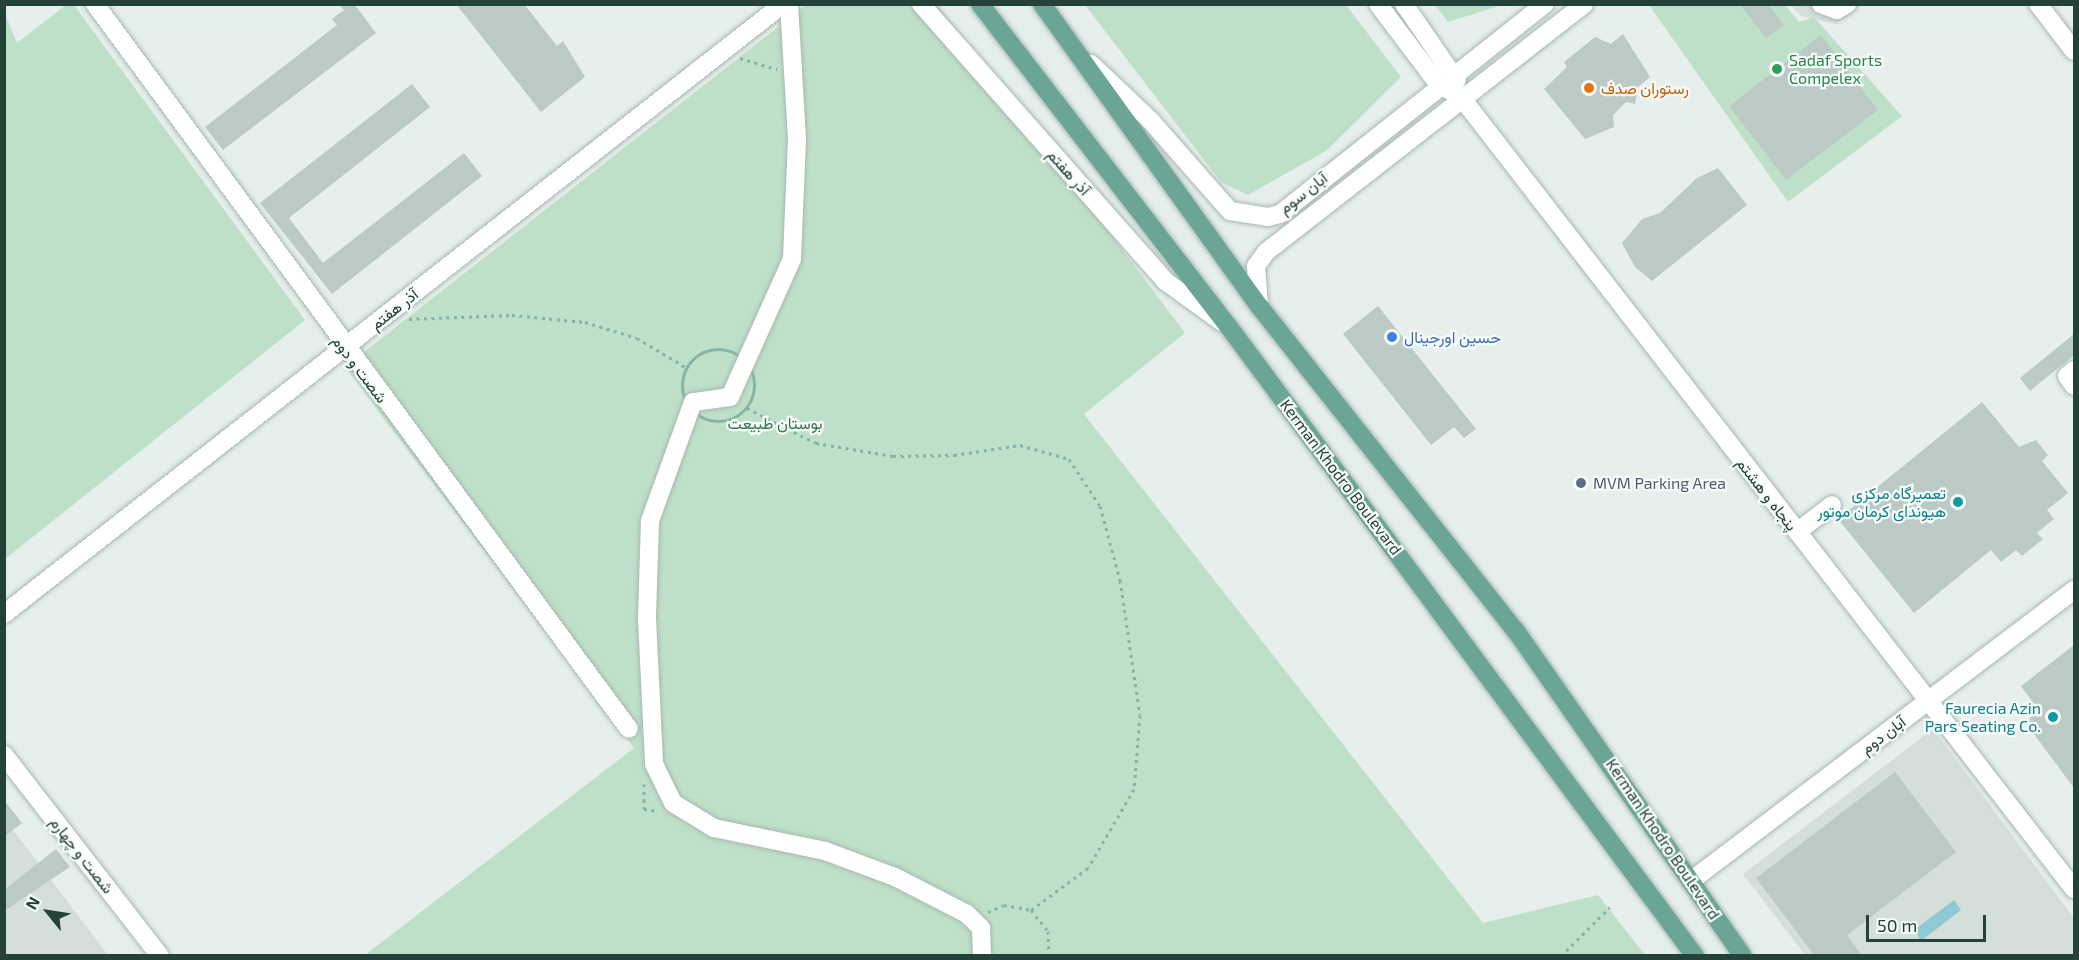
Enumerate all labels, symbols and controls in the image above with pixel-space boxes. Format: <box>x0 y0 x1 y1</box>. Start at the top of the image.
place label: Sadaf Sports Compelex <box>1789 50 1882 88</box>
marker: Sadaf Sports Compelex <box>1770 62 1784 76</box>
place label: رستوران صدف <box>1601 78 1689 98</box>
marker: رستوران صدف <box>1582 81 1596 95</box>
street label: آذر هفتم <box>1043 145 1095 199</box>
street label: آبان سوم <box>1275 168 1331 218</box>
street label: آذر هفتم <box>366 284 422 334</box>
place label: حسین اورجینال <box>1404 327 1501 347</box>
marker: حسین اورجینال <box>1385 330 1399 344</box>
street label: شصت و دوم <box>328 331 392 407</box>
street label: Kerman Khodro Boulevard <box>1276 395 1406 559</box>
park label: بوستان طبیعت <box>728 413 822 433</box>
street label: پنجاه و هشتم <box>1732 454 1802 534</box>
place label: MVM Parking Area <box>1593 473 1726 493</box>
marker: MVM Parking Area <box>1574 476 1588 490</box>
place label: تعمیرگاه مرکزی هیوندای کرمان موتور <box>1817 483 1946 521</box>
marker: تعمیرگاه مرکزی هیوندای کرمان موتور <box>1951 495 1965 509</box>
place label: Faurecia Azin Pars Seating Co. <box>1925 698 2041 736</box>
marker: Faurecia Azin Pars Seating Co. <box>2046 710 2060 724</box>
street label: آبان دوم <box>1857 712 1909 758</box>
street label: Kerman Khodro Boulevard <box>1602 755 1724 923</box>
street label: شصت و چهارم <box>46 813 118 897</box>
north arrow <box>18 882 78 942</box>
text: N <box>21 893 43 913</box>
scale bar <box>1869 903 1989 941</box>
text: 50 m <box>1877 914 1917 936</box>

